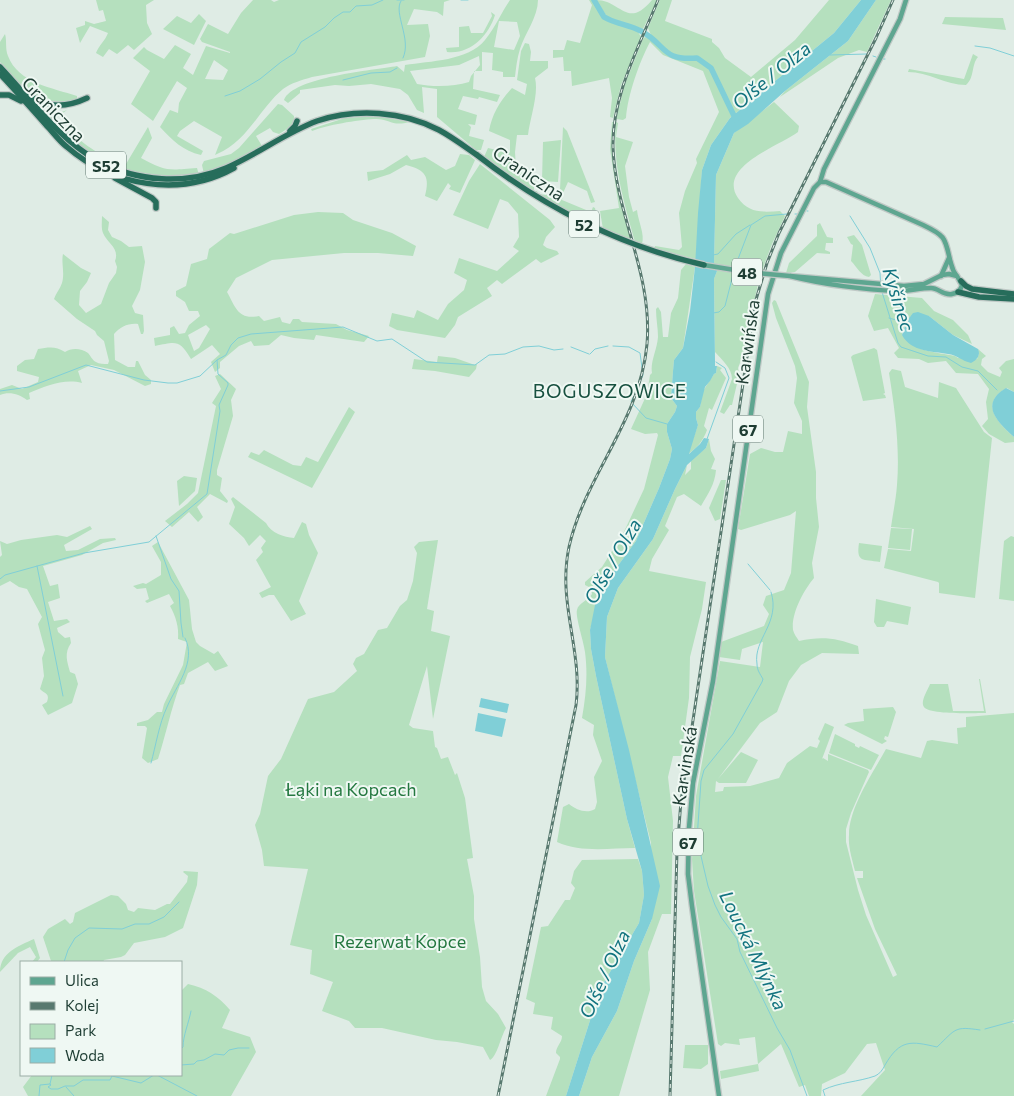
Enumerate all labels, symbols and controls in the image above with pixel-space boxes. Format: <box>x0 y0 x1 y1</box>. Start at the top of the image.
water label: Olše / Olza <box>727 36 815 114</box>
street label: Graniczna <box>18 72 90 146</box>
street label: Graniczna <box>489 141 569 205</box>
road number: S52 <box>86 152 126 178</box>
road number: 52 <box>569 210 599 238</box>
road number: 48 <box>732 258 762 286</box>
water label: Kyšinec <box>878 264 920 334</box>
street label: Karwińska <box>730 298 764 386</box>
district label: BOGUSZOWICE <box>533 379 687 402</box>
road number: 67 <box>733 416 763 442</box>
water label: Olše / Olza <box>578 514 646 608</box>
street label: Karvinská <box>667 725 701 807</box>
park label: Łąki na Kopcach <box>284 778 417 800</box>
road number: 67 <box>673 829 703 856</box>
water label: Loucká Mlýnka <box>715 887 793 1013</box>
water label: Olše / Olza <box>574 926 634 1022</box>
park label: Rezerwat Kopce <box>334 930 466 952</box>
legend <box>20 961 182 1076</box>
text: Ulica <box>65 971 99 989</box>
text: Kolej <box>65 996 99 1014</box>
text: Park <box>65 1021 96 1039</box>
text: Woda <box>65 1046 105 1064</box>

